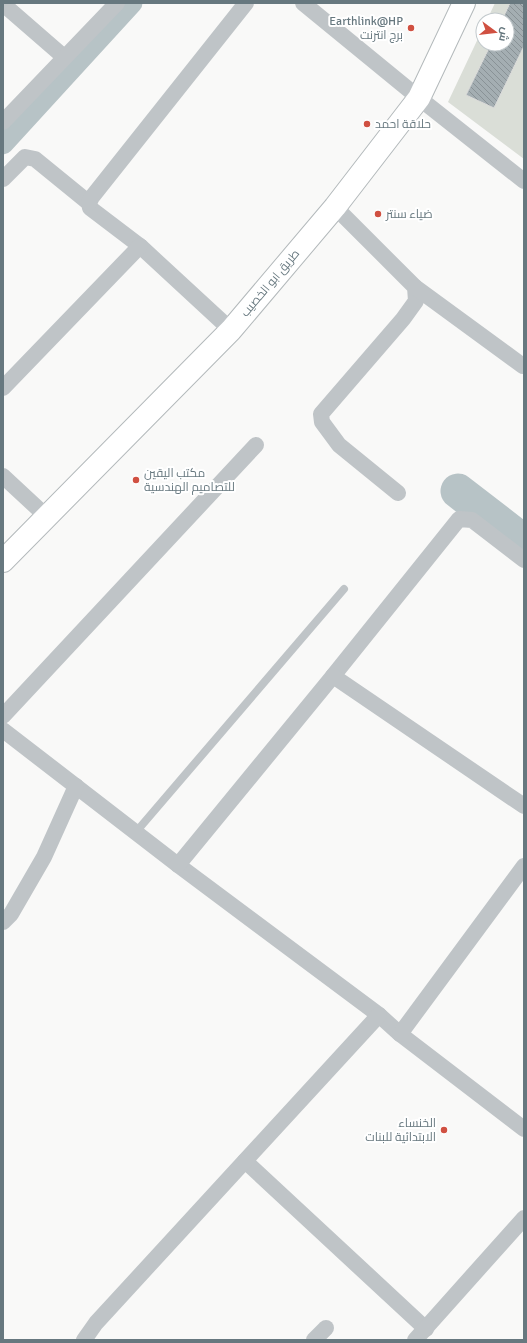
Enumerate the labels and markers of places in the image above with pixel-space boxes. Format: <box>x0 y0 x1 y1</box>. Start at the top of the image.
place label: Earthlink@HP برج انترنت <box>329 14 403 43</box>
marker: Earthlink@HP برج انترنت <box>406 23 416 33</box>
place label: حلاقة احمد <box>375 117 431 132</box>
marker: حلاقة احمد <box>362 119 372 129</box>
place label: ضياء سنتر <box>385 207 433 222</box>
marker: ضياء سنتر <box>373 209 383 219</box>
place label: مكتب اليقين للتصاميم الهندسية <box>144 466 235 495</box>
marker: مكتب اليقين للتصاميم الهندسية <box>131 475 141 485</box>
place label: الخنساء الابتدائية للبنات <box>365 1116 436 1145</box>
marker: الخنساء الابتدائية للبنات <box>439 1125 449 1135</box>

